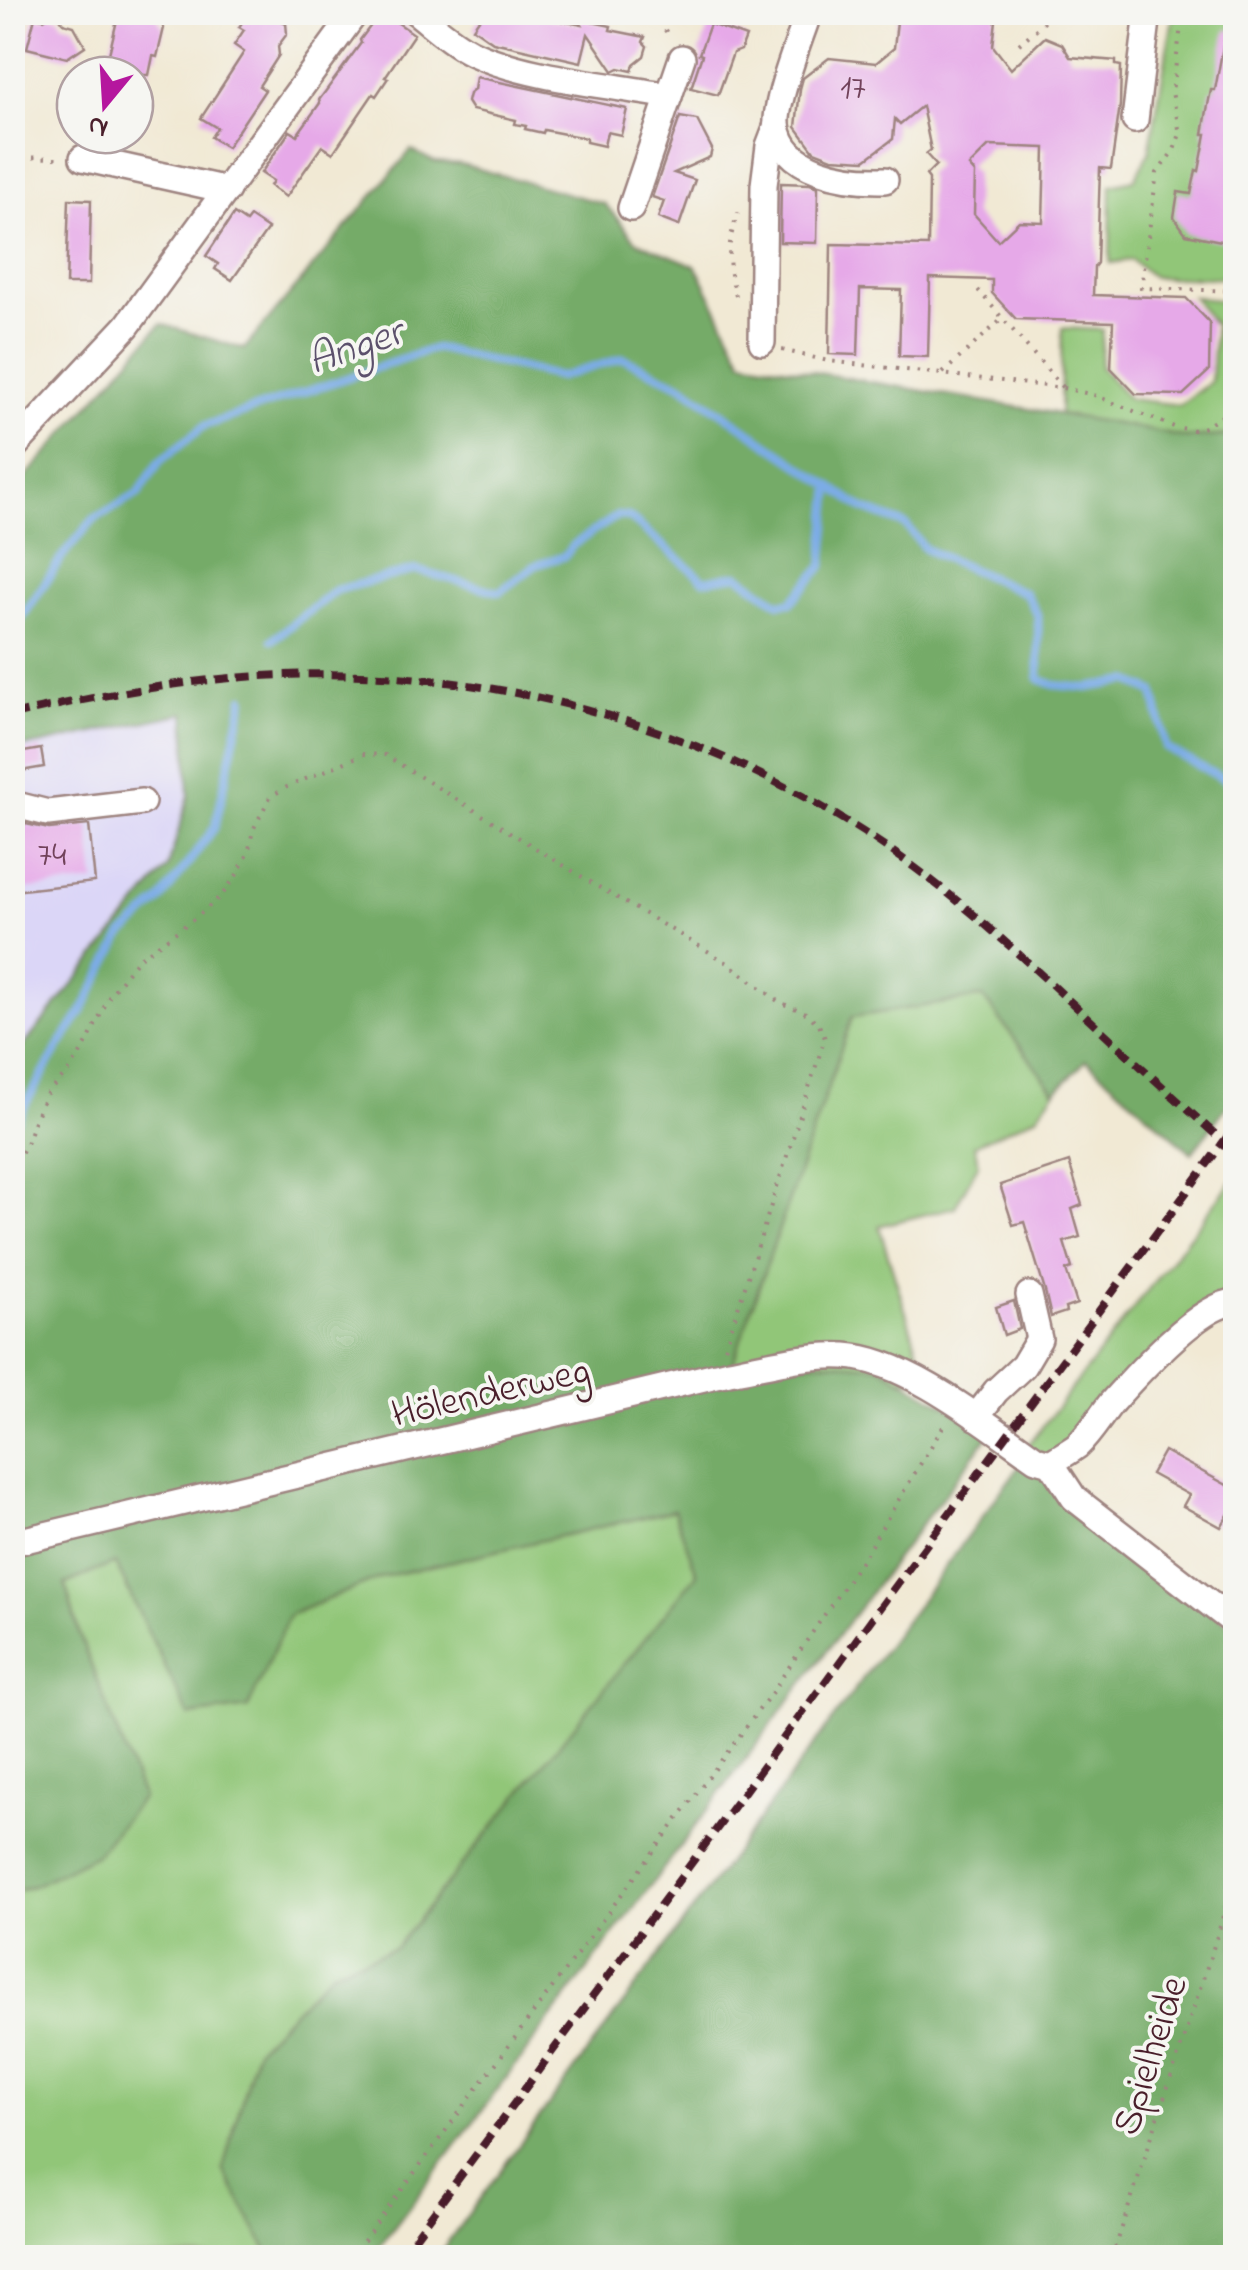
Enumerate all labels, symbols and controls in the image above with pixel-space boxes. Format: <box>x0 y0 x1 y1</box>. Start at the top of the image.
north arrow <box>55 55 155 155</box>
house number: 17 <box>840 64 866 115</box>
text: N <box>83 103 114 148</box>
water label: Anger <box>300 302 416 394</box>
house number: 74 <box>38 831 66 882</box>
street label: Hölenderweg <box>386 1343 596 1446</box>
street label: Spielheide <box>1099 1969 1206 2143</box>

